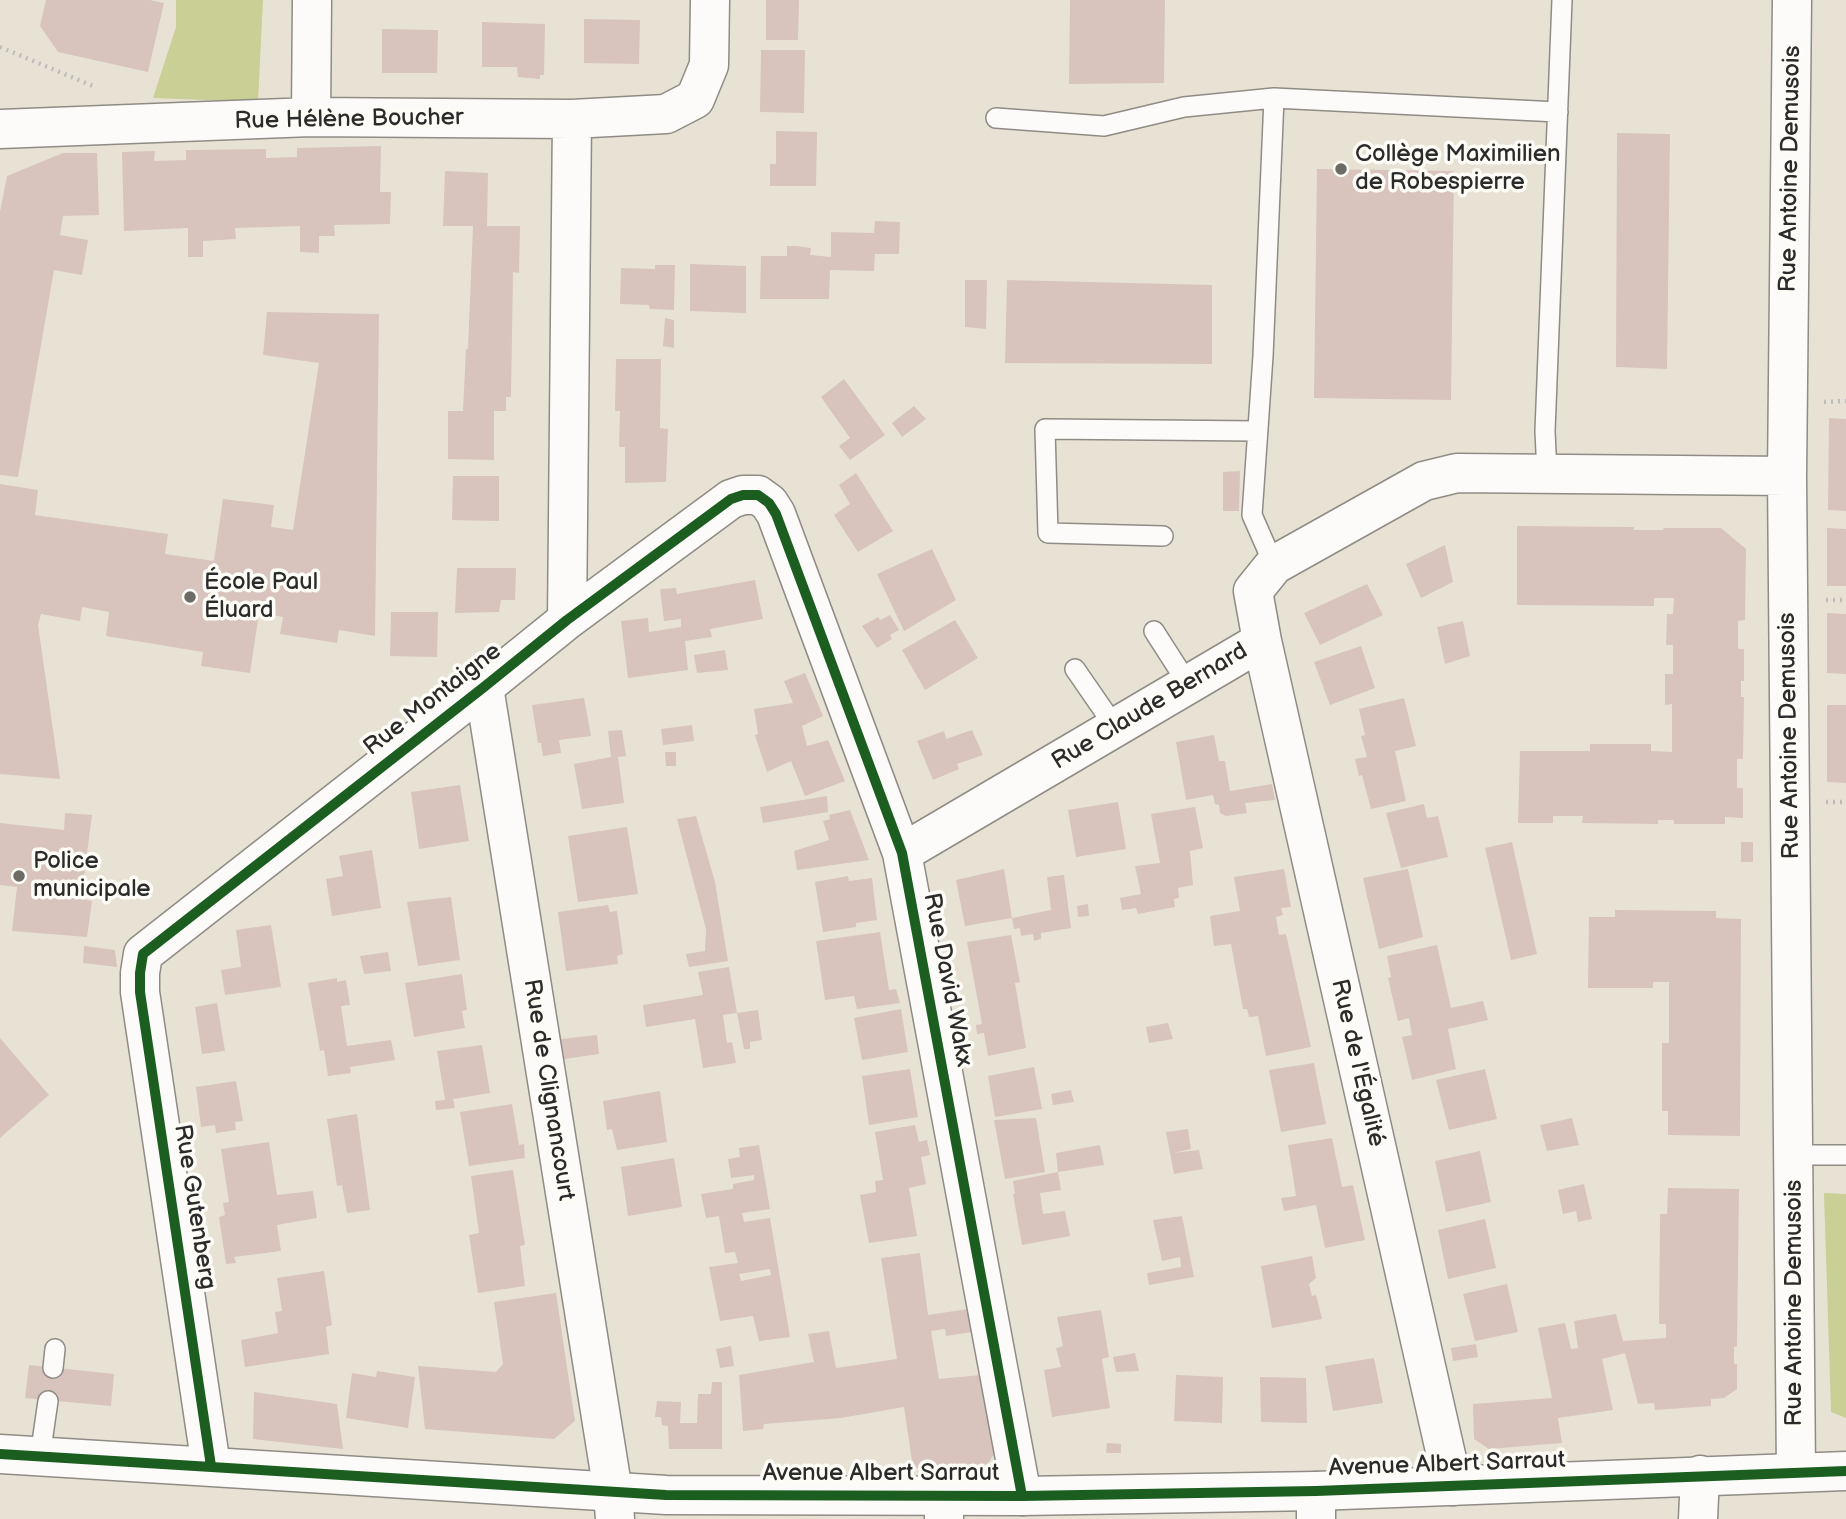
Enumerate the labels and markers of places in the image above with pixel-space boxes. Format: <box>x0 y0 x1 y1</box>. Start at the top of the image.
place label: Collège Maximilien de Robespierre <box>1355 141 1561 197</box>
marker: Collège Maximilien de Robespierre <box>1333 161 1349 177</box>
place label: École Paul Éluard <box>204 569 318 625</box>
marker: École Paul Éluard <box>182 589 198 605</box>
place label: Police municipale <box>33 848 151 904</box>
marker: Police municipale <box>11 868 27 884</box>

